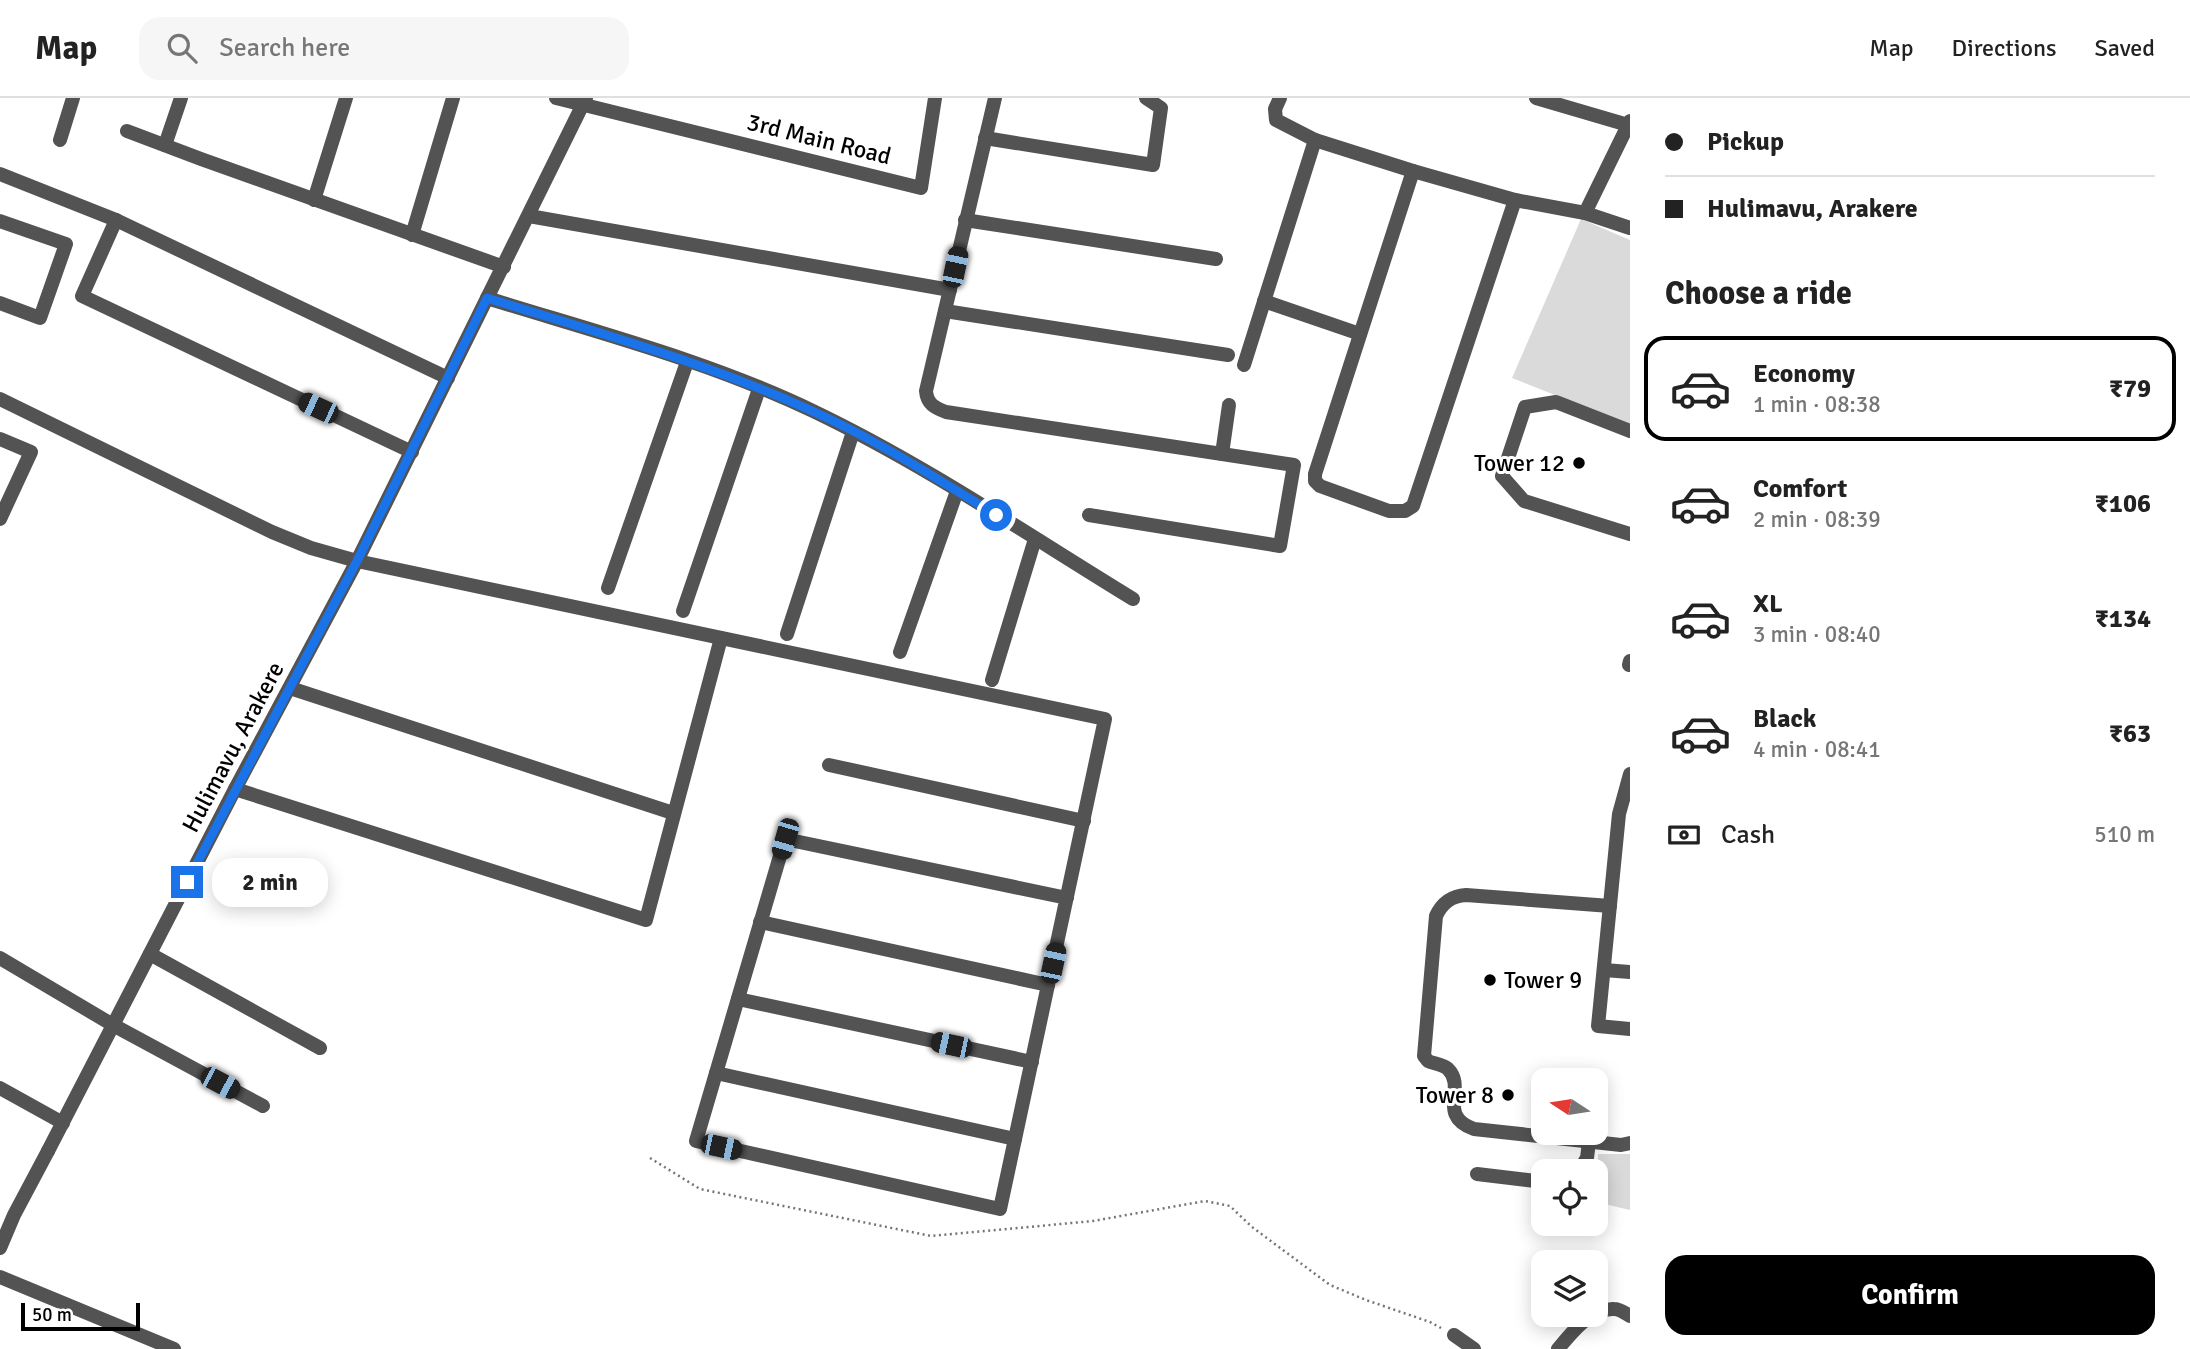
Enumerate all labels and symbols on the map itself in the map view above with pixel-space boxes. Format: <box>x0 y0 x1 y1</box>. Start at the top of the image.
street label: 3rd Main Road <box>744 107 894 171</box>
car <box>941 244 970 290</box>
car <box>295 390 342 426</box>
place label: Tower 12 <box>1474 448 1565 478</box>
marker: Tower 12 <box>1571 455 1587 471</box>
route start <box>980 499 1012 531</box>
street label: Hulimavu, Arakere <box>175 657 291 837</box>
car <box>770 816 801 862</box>
callout: 2 min <box>212 858 327 906</box>
route end <box>171 866 203 898</box>
car <box>1039 940 1068 986</box>
place label: Tower 9 <box>1504 965 1582 995</box>
marker: Tower 9 <box>1482 972 1498 988</box>
car <box>929 1030 974 1060</box>
car <box>197 1064 244 1102</box>
north arrow <box>1531 1068 1608 1144</box>
place label: Tower 8 <box>1416 1080 1494 1110</box>
marker: Tower 8 <box>1500 1087 1516 1103</box>
car <box>699 1132 744 1162</box>
scale bar <box>21 1300 140 1332</box>

